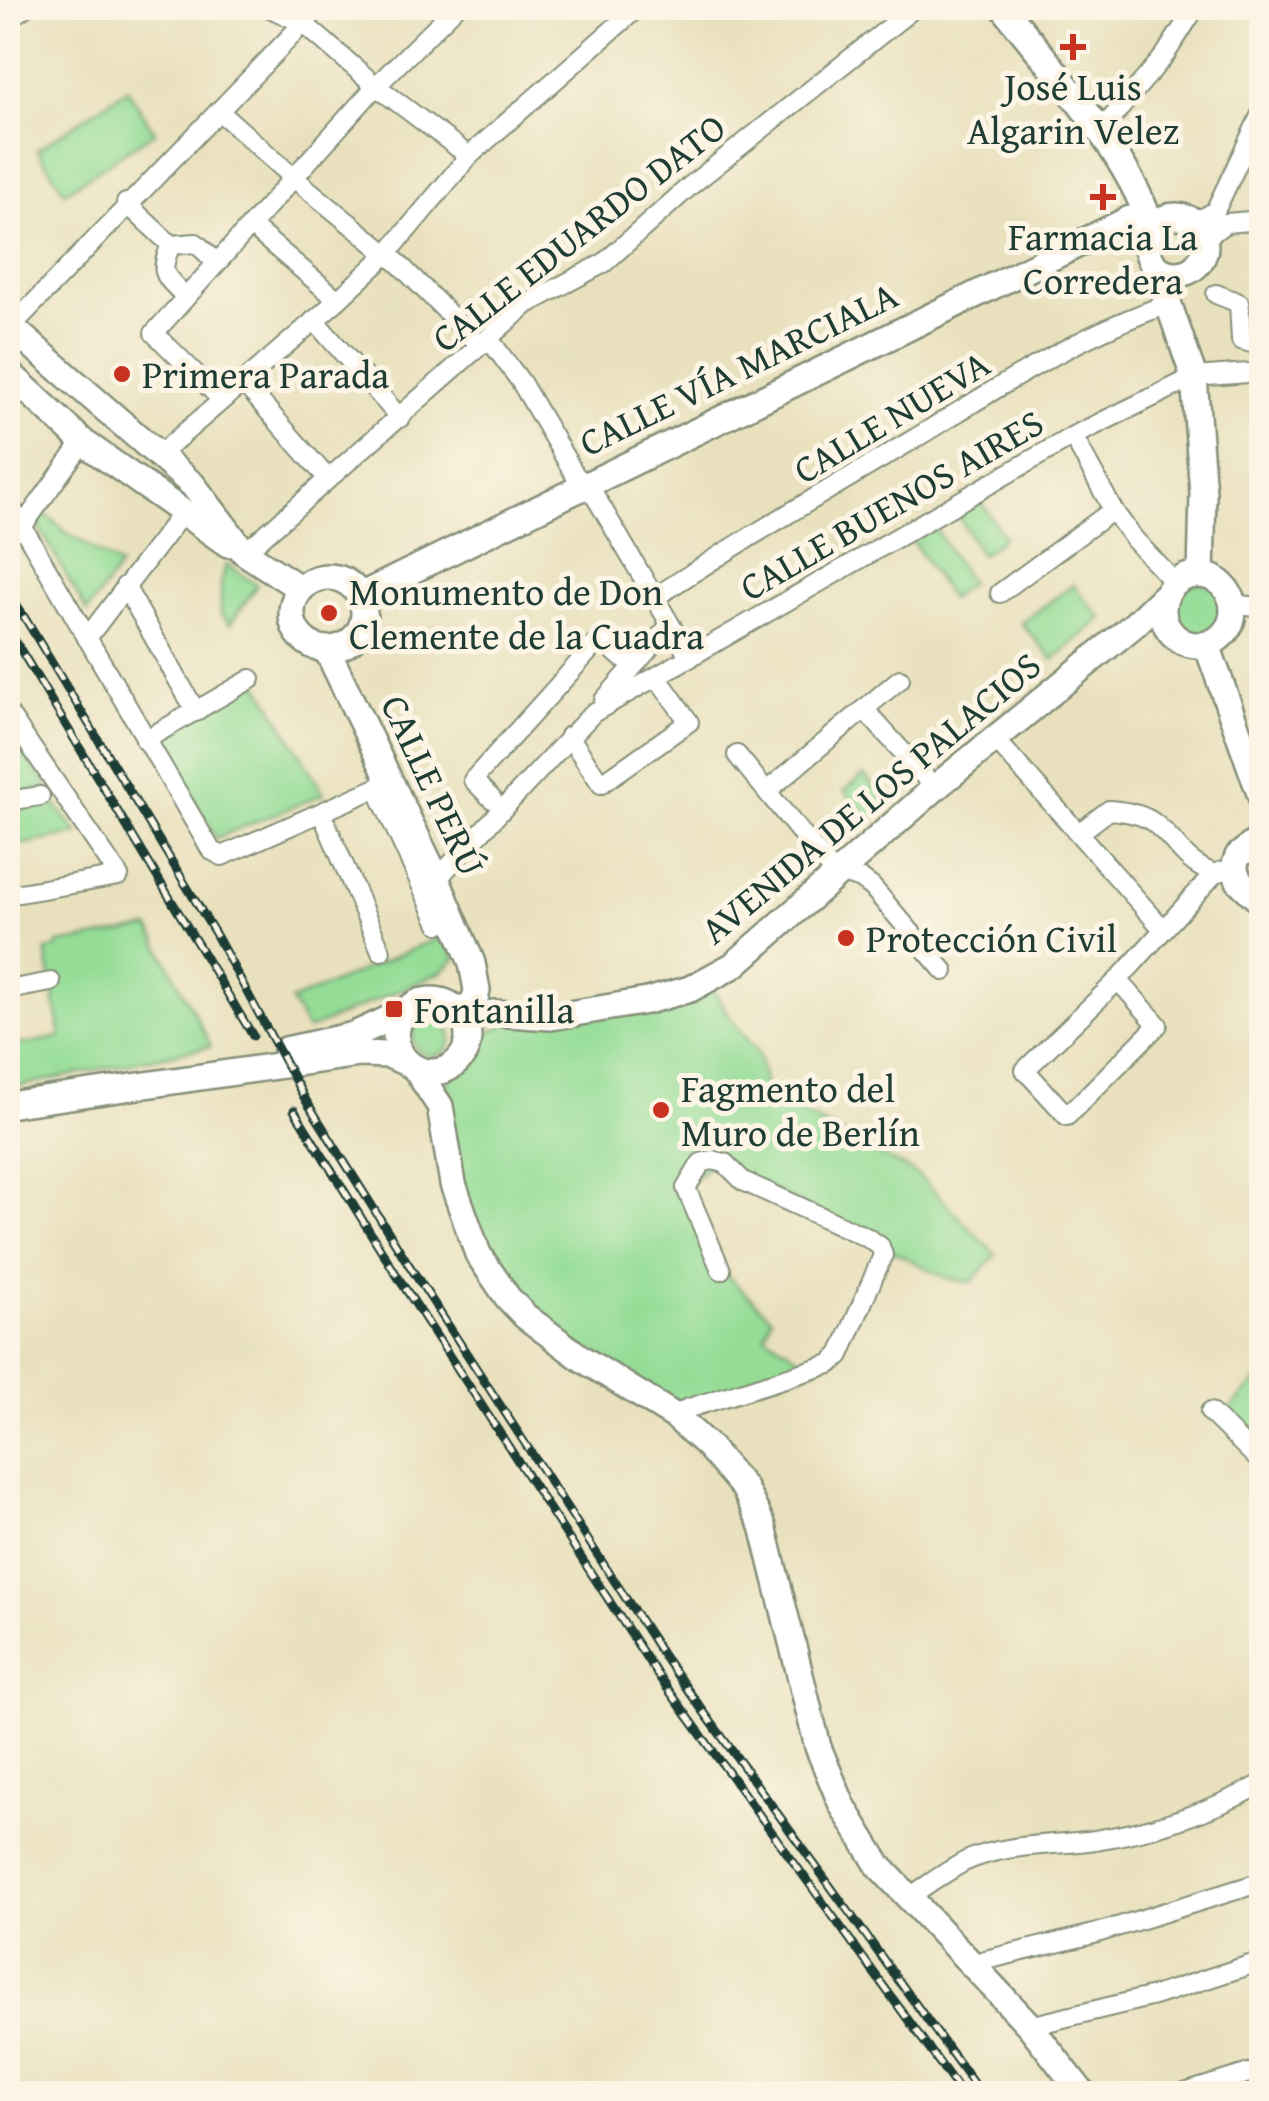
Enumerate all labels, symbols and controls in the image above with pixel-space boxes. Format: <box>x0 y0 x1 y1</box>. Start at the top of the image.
marker: José Luis Algarin Velez <box>1062 36 1084 58</box>
place label: José Luis Algarin Velez <box>967 58 1179 158</box>
street label: CALLE EDUARDO DATO <box>419 99 737 365</box>
marker: Farmacia La Corredera <box>1092 186 1114 208</box>
place label: Farmacia La Corredera <box>1008 208 1198 308</box>
street label: CALLE VÍA MARCIALA <box>569 267 907 469</box>
street label: CALLE NUEVA <box>782 335 1000 497</box>
place label: Primera Parada <box>142 346 389 402</box>
marker: Primera Parada <box>111 363 133 385</box>
street label: CALLE BUENOS AIRES <box>729 394 1053 614</box>
place label: Monumento de Don Clemente de la Cuadra <box>349 563 704 663</box>
marker: Monumento de Don Clemente de la Cuadra <box>318 602 340 624</box>
street label: AVENIDA DE LOS PALACIOS <box>687 638 1053 956</box>
street label: CALLE PERÚ <box>368 685 500 885</box>
place label: Protección Civil <box>866 910 1117 966</box>
marker: Protección Civil <box>835 927 857 949</box>
place label: Fontanilla <box>414 981 575 1037</box>
marker: Fontanilla <box>383 998 405 1020</box>
place label: Fagmento del Muro de Berlín <box>681 1060 920 1160</box>
marker: Fagmento del Muro de Berlín <box>650 1099 672 1121</box>

